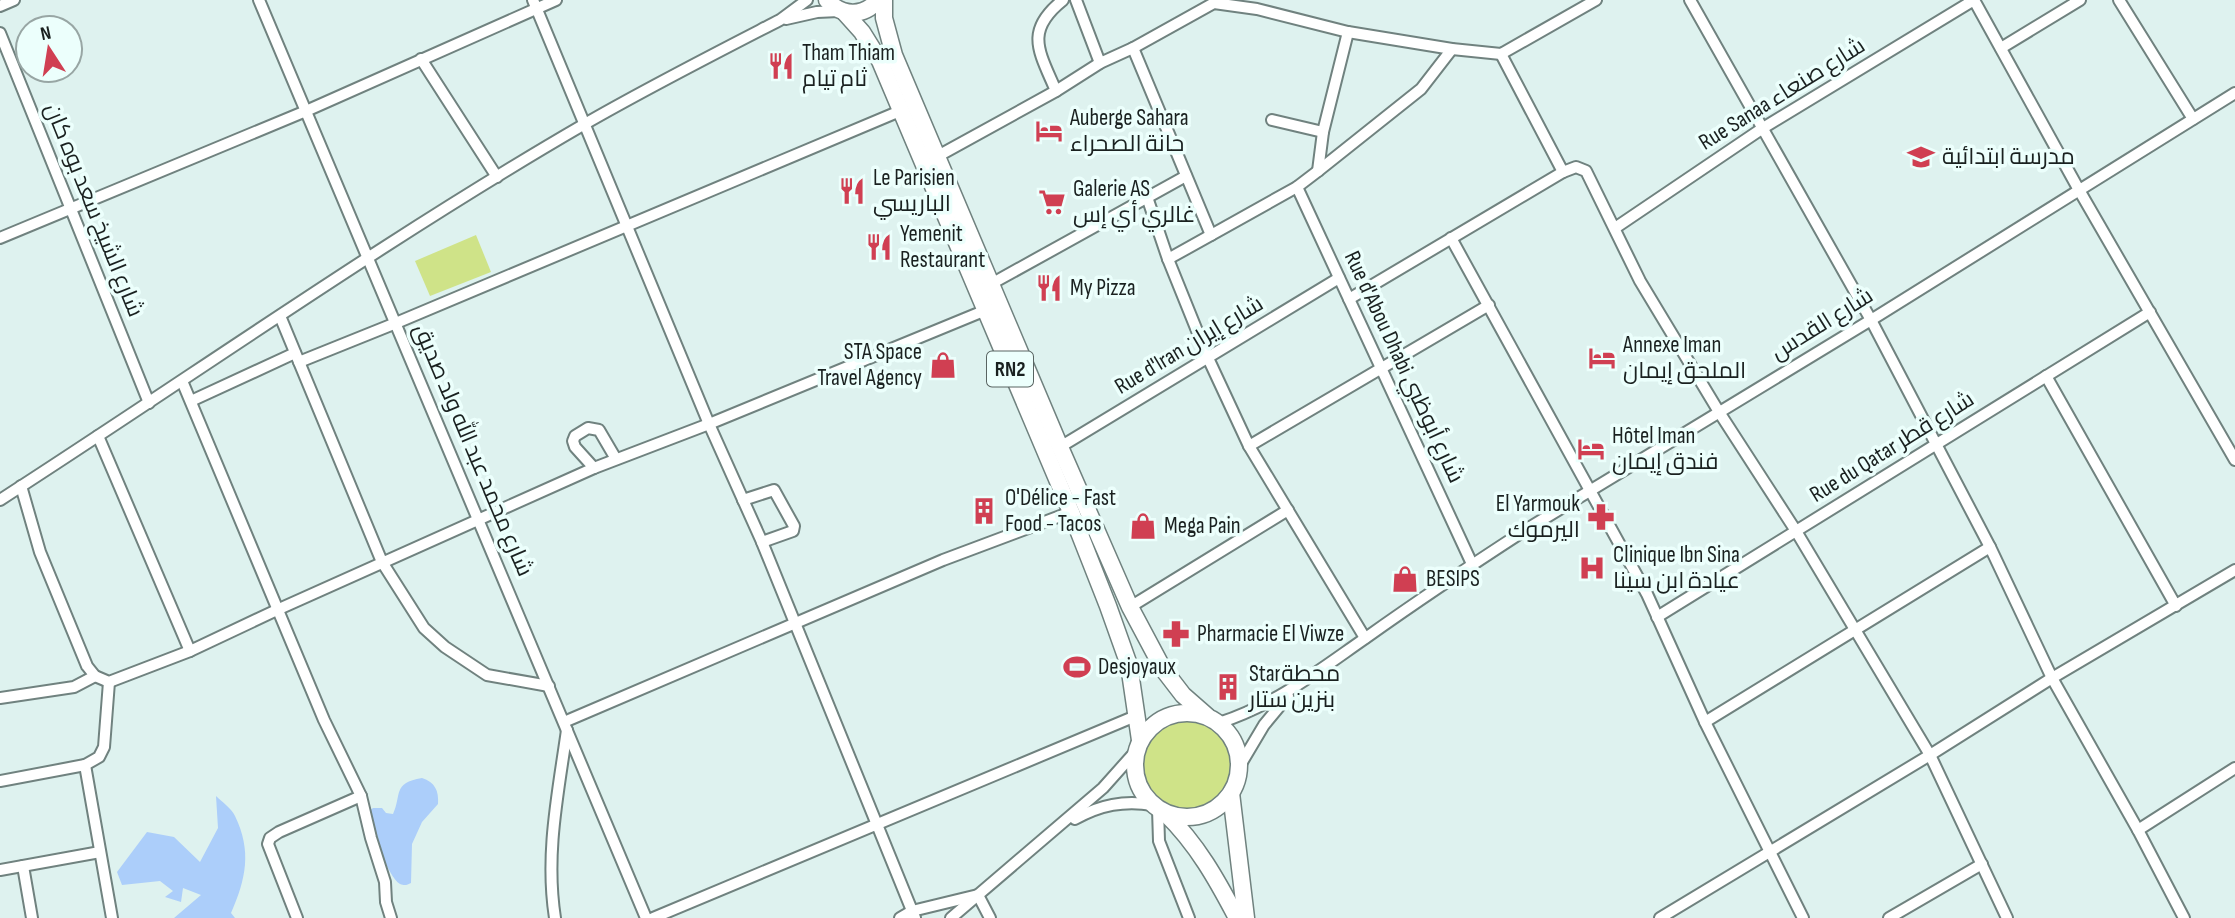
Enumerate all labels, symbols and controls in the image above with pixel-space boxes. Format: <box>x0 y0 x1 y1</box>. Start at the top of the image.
north arrow <box>14 14 84 84</box>
text: N <box>38 22 53 46</box>
street label: Rue Sanaa شارع صنعاء <box>1694 32 1871 157</box>
place label: Tham Thiam ثام تيام <box>802 39 895 94</box>
restaurant icon: Tham Thiam ثام تيام <box>766 51 796 81</box>
street label: شارع الشيخ سعد بوه كان <box>37 99 150 321</box>
place label: Auberge Sahara حانة الصحراء <box>1069 104 1189 158</box>
hotel icon: Auberge Sahara حانة الصحراء <box>1034 116 1064 146</box>
school or university icon: مدرسة ابتدائية <box>1906 142 1936 172</box>
place label: مدرسة ابتدائية <box>1942 143 2075 171</box>
place label: Le Parisien الباريسي <box>873 164 955 220</box>
place label: Galerie AS غالري أي إس <box>1073 175 1195 232</box>
restaurant icon: Le Parisien الباريسي <box>837 176 867 206</box>
supermarket icon: Galerie AS غالري أي إس <box>1037 187 1067 217</box>
place label: Yemenit Restaurant <box>900 220 985 274</box>
restaurant icon: Yemenit Restaurant <box>864 232 894 262</box>
street label: Rue d'Abou Dhabi شارع أبوظبي <box>1335 246 1472 489</box>
restaurant icon: My Pizza <box>1034 273 1064 303</box>
place label: My Pizza <box>1070 274 1136 302</box>
street label: شارع القدس <box>1766 282 1879 367</box>
street label: Rue d'Iran شارع إيران <box>1110 290 1269 401</box>
street label: شارع محمد عبد الله ولد صديق <box>406 319 541 581</box>
place label: Annexe Iman الملحق إيمان <box>1622 331 1746 385</box>
place label: STA Space Travel Agency <box>817 338 922 392</box>
hotel icon: Annexe Iman الملحق إيمان <box>1587 343 1617 373</box>
shop icon: STA Space Travel Agency <box>928 350 958 380</box>
road number: RN2 <box>987 352 1033 386</box>
street label: Rue du Qatar شارع قطر <box>1805 385 1980 510</box>
place label: Hôtel Iman فندق إيمان <box>1612 422 1719 476</box>
hotel icon: Hôtel Iman فندق إيمان <box>1576 434 1606 464</box>
place label: O'Délice - Fast Food - Tacos <box>1005 484 1116 538</box>
place label: El Yarmouk اليرموك <box>1496 490 1580 544</box>
building icon: O'Délice - Fast Food - Tacos <box>969 496 999 526</box>
pharmacy icon: El Yarmouk اليرموك <box>1586 502 1616 532</box>
shop icon: Mega Pain <box>1128 511 1158 541</box>
place label: Mega Pain <box>1164 512 1241 540</box>
place label: Clinique Ibn Sina عيادة ابن سينا <box>1613 541 1740 595</box>
hospital icon: Clinique Ibn Sina عيادة ابن سينا <box>1577 553 1607 583</box>
shop icon: BESIPS <box>1390 564 1420 594</box>
place label: BESIPS <box>1426 565 1480 593</box>
pharmacy icon: Pharmacie El Viwze <box>1161 619 1191 649</box>
place label: Pharmacie El Viwze <box>1197 620 1344 648</box>
sports icon: Desjoyaux <box>1062 652 1092 682</box>
place label: Desjoyaux <box>1098 653 1176 681</box>
place label: Starمحطة بنزين ستار <box>1247 660 1340 714</box>
building icon: Starمحطة بنزين ستار <box>1213 672 1243 702</box>

